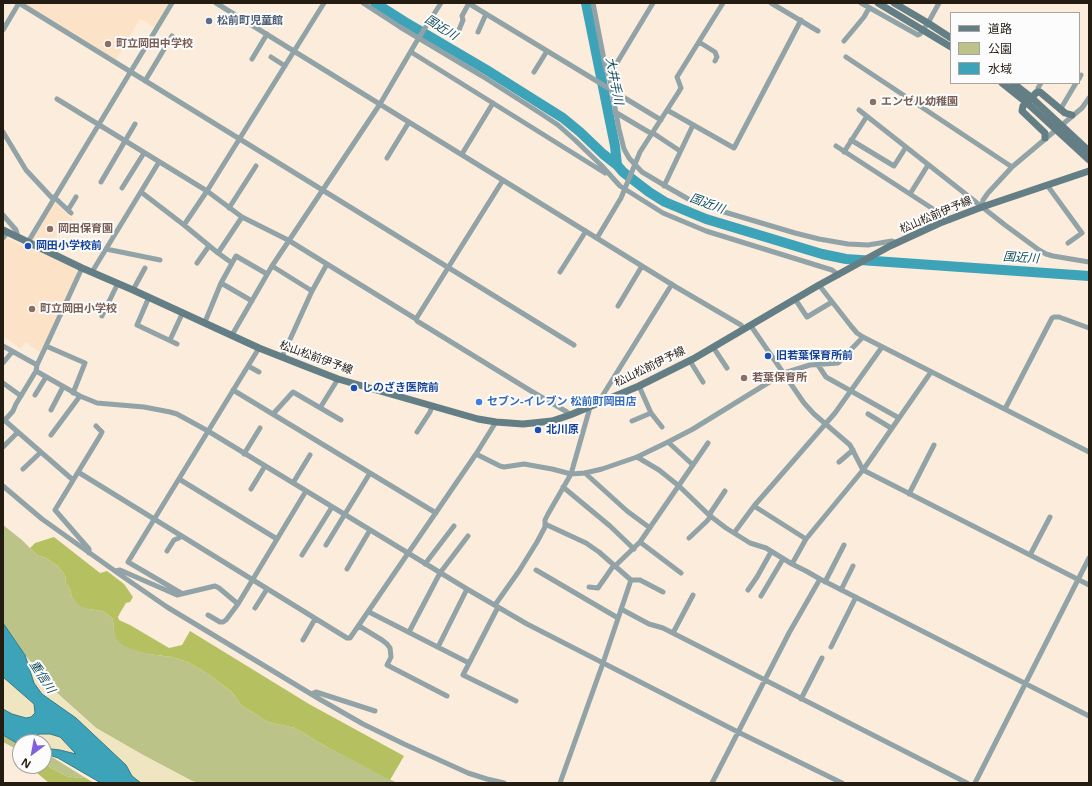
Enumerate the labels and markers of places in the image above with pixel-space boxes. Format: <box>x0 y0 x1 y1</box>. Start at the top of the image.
place label: 松前町児童館 <box>217 14 283 28</box>
marker: 松前町児童館 <box>204 16 214 26</box>
place label: 町立岡田中学校 <box>116 37 193 51</box>
marker: 町立岡田中学校 <box>103 39 113 49</box>
place label: エンゼル幼稚園 <box>881 95 958 109</box>
marker: エンゼル幼稚園 <box>868 97 878 107</box>
place label: 岡田保育園 <box>58 222 113 236</box>
marker: 岡田保育園 <box>45 224 55 234</box>
place label: 岡田小学校前 <box>36 239 102 253</box>
marker: 岡田小学校前 <box>23 241 33 251</box>
place label: 町立岡田小学校 <box>40 302 117 316</box>
marker: 町立岡田小学校 <box>27 304 37 314</box>
place label: 旧若葉保育所前 <box>776 349 853 363</box>
marker: 旧若葉保育所前 <box>763 351 773 361</box>
place label: 若葉保育所 <box>752 371 807 385</box>
marker: 若葉保育所 <box>739 373 749 383</box>
place label: しのざき医院前 <box>362 381 439 395</box>
marker: しのざき医院前 <box>349 383 359 393</box>
place label: セブン-イレブン 松前町岡田店 <box>487 395 636 409</box>
marker: セブン-イレブン 松前町岡田店 <box>474 397 484 407</box>
place label: 北川原 <box>546 423 579 437</box>
marker: 北川原 <box>533 425 543 435</box>

